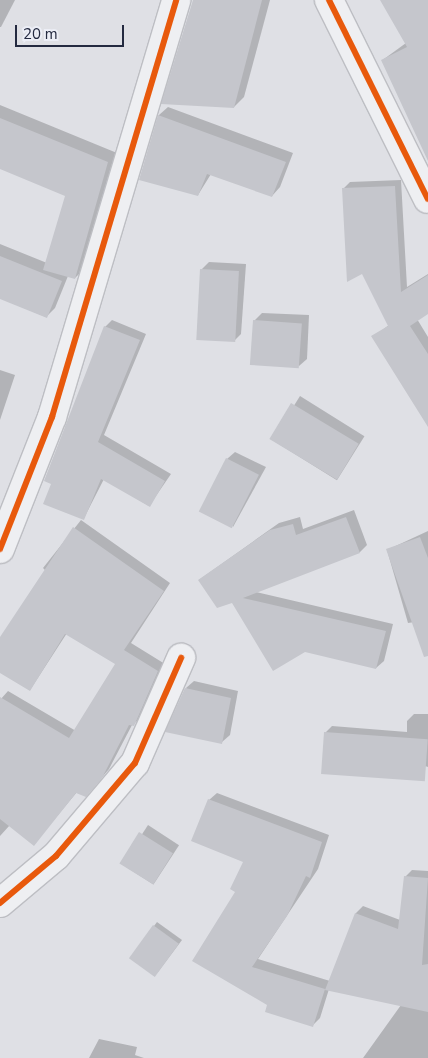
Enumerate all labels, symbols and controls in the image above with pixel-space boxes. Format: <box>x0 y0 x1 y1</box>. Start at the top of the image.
scale bar <box>18 15 126 47</box>
text: 20 m <box>23 24 58 44</box>

